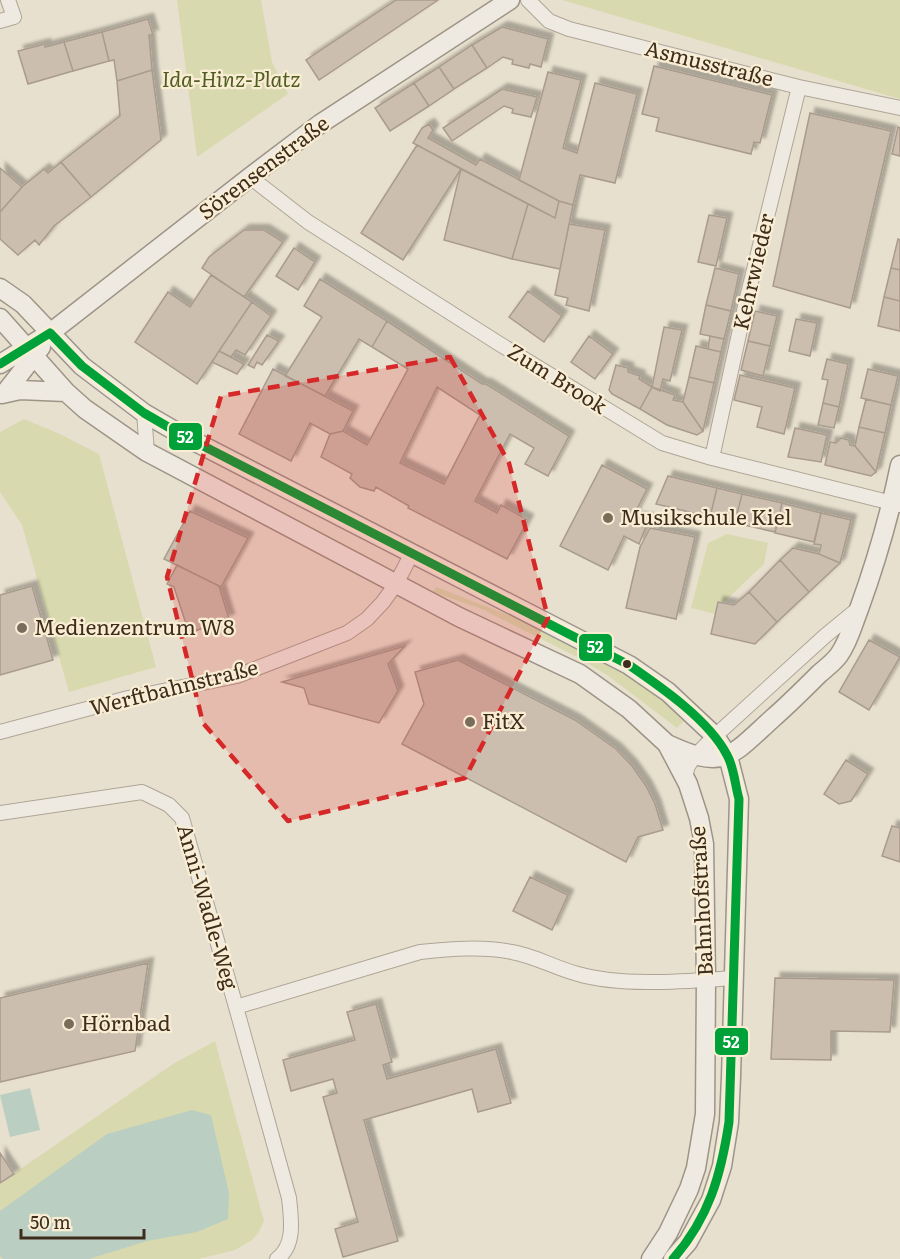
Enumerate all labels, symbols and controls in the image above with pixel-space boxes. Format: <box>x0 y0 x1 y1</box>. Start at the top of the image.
street label: Asmusstraße <box>642 31 777 93</box>
park label: Ida-Hinz-Platz <box>162 62 300 93</box>
street label: Sörensenstraße <box>191 107 334 225</box>
street label: Kehrwieder <box>723 210 780 333</box>
street label: Zum Brook <box>503 334 614 420</box>
line badge: 52 <box>168 422 203 451</box>
text: 52 <box>176 424 194 448</box>
place label: Musikschule Kiel <box>620 500 792 531</box>
marker: Musikschule Kiel <box>601 511 615 525</box>
place label: Medienzentrum W8 <box>34 610 235 641</box>
marker: Medienzentrum W8 <box>15 621 29 635</box>
line badge: 52 <box>578 633 613 662</box>
text: 52 <box>586 634 604 658</box>
street label: Werftbahnstraße <box>86 650 261 721</box>
unlabelled marker <box>621 658 633 670</box>
place label: FitX <box>482 704 525 735</box>
marker: FitX <box>463 715 477 729</box>
street label: Anni-Wadle-Weg <box>171 820 248 993</box>
street label: Bahnhofstraße <box>680 825 719 977</box>
place label: Hörnbad <box>81 1006 171 1037</box>
marker: Hörnbad <box>62 1017 76 1031</box>
line badge: 52 <box>714 1027 749 1056</box>
text: 52 <box>722 1029 740 1053</box>
scale bar <box>21 1202 144 1240</box>
text: 50 m <box>30 1208 71 1235</box>

